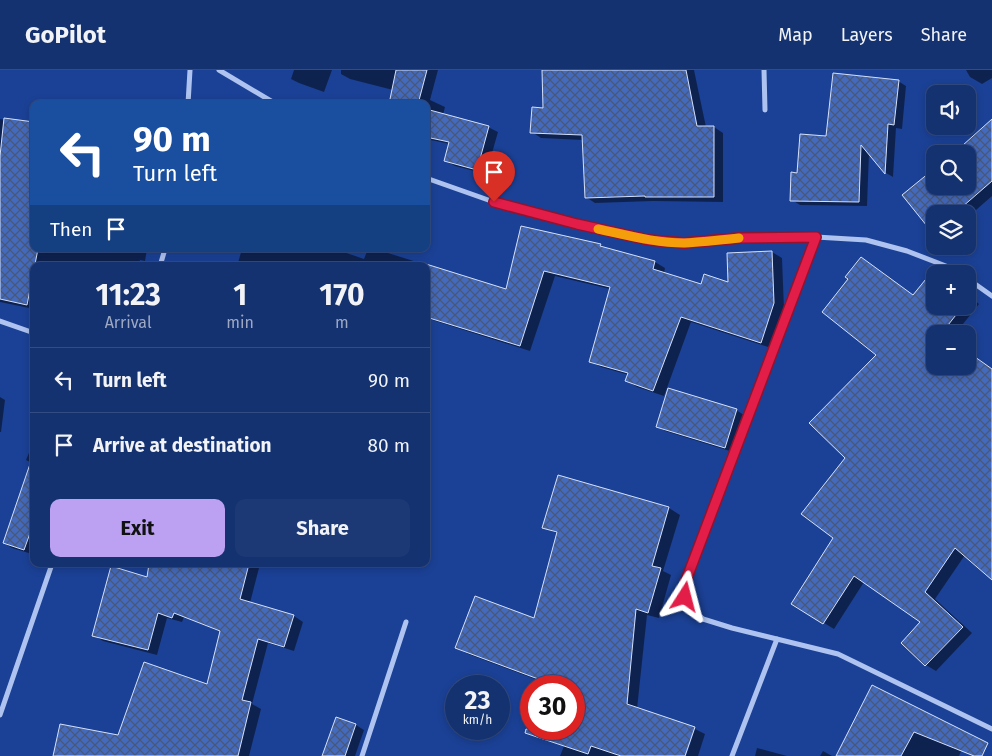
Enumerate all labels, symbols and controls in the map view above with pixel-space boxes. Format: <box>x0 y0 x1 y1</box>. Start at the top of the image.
text: GoPilot <box>25 21 106 49</box>
text: Map <box>778 24 813 46</box>
text: Layers <box>841 24 893 46</box>
text: Share <box>921 24 967 46</box>
map controls <box>926 85 976 375</box>
button: sound <box>926 85 976 135</box>
text: 90 m <box>133 118 211 160</box>
icon: left <box>50 120 115 185</box>
button: search <box>926 145 976 195</box>
pin <box>473 151 515 202</box>
icon: arrive <box>480 158 508 186</box>
text: Turn left <box>133 160 217 187</box>
button: layers <box>926 205 976 255</box>
icon: arrive <box>102 215 130 243</box>
text: Then <box>50 218 92 241</box>
button: + <box>926 265 976 315</box>
text: 11:23 <box>95 277 161 313</box>
text: 1 <box>233 277 247 313</box>
text: 170 <box>319 277 365 313</box>
text: Arrival <box>105 313 152 332</box>
text: min <box>226 313 254 332</box>
text: m <box>335 313 349 332</box>
button: − <box>926 325 976 375</box>
icon: left <box>50 366 78 394</box>
text: Turn left <box>93 369 167 392</box>
text: 90 m <box>368 369 410 392</box>
icon: arrive <box>50 431 78 459</box>
text: Arrive at destination <box>93 434 272 457</box>
text: 80 m <box>368 434 410 457</box>
button: Exit <box>50 499 225 557</box>
button: Share <box>235 499 410 557</box>
position arrow <box>658 570 710 622</box>
speed limit sign: 30 <box>520 675 585 740</box>
text: 23 <box>465 686 490 716</box>
text: km/h <box>463 713 492 727</box>

